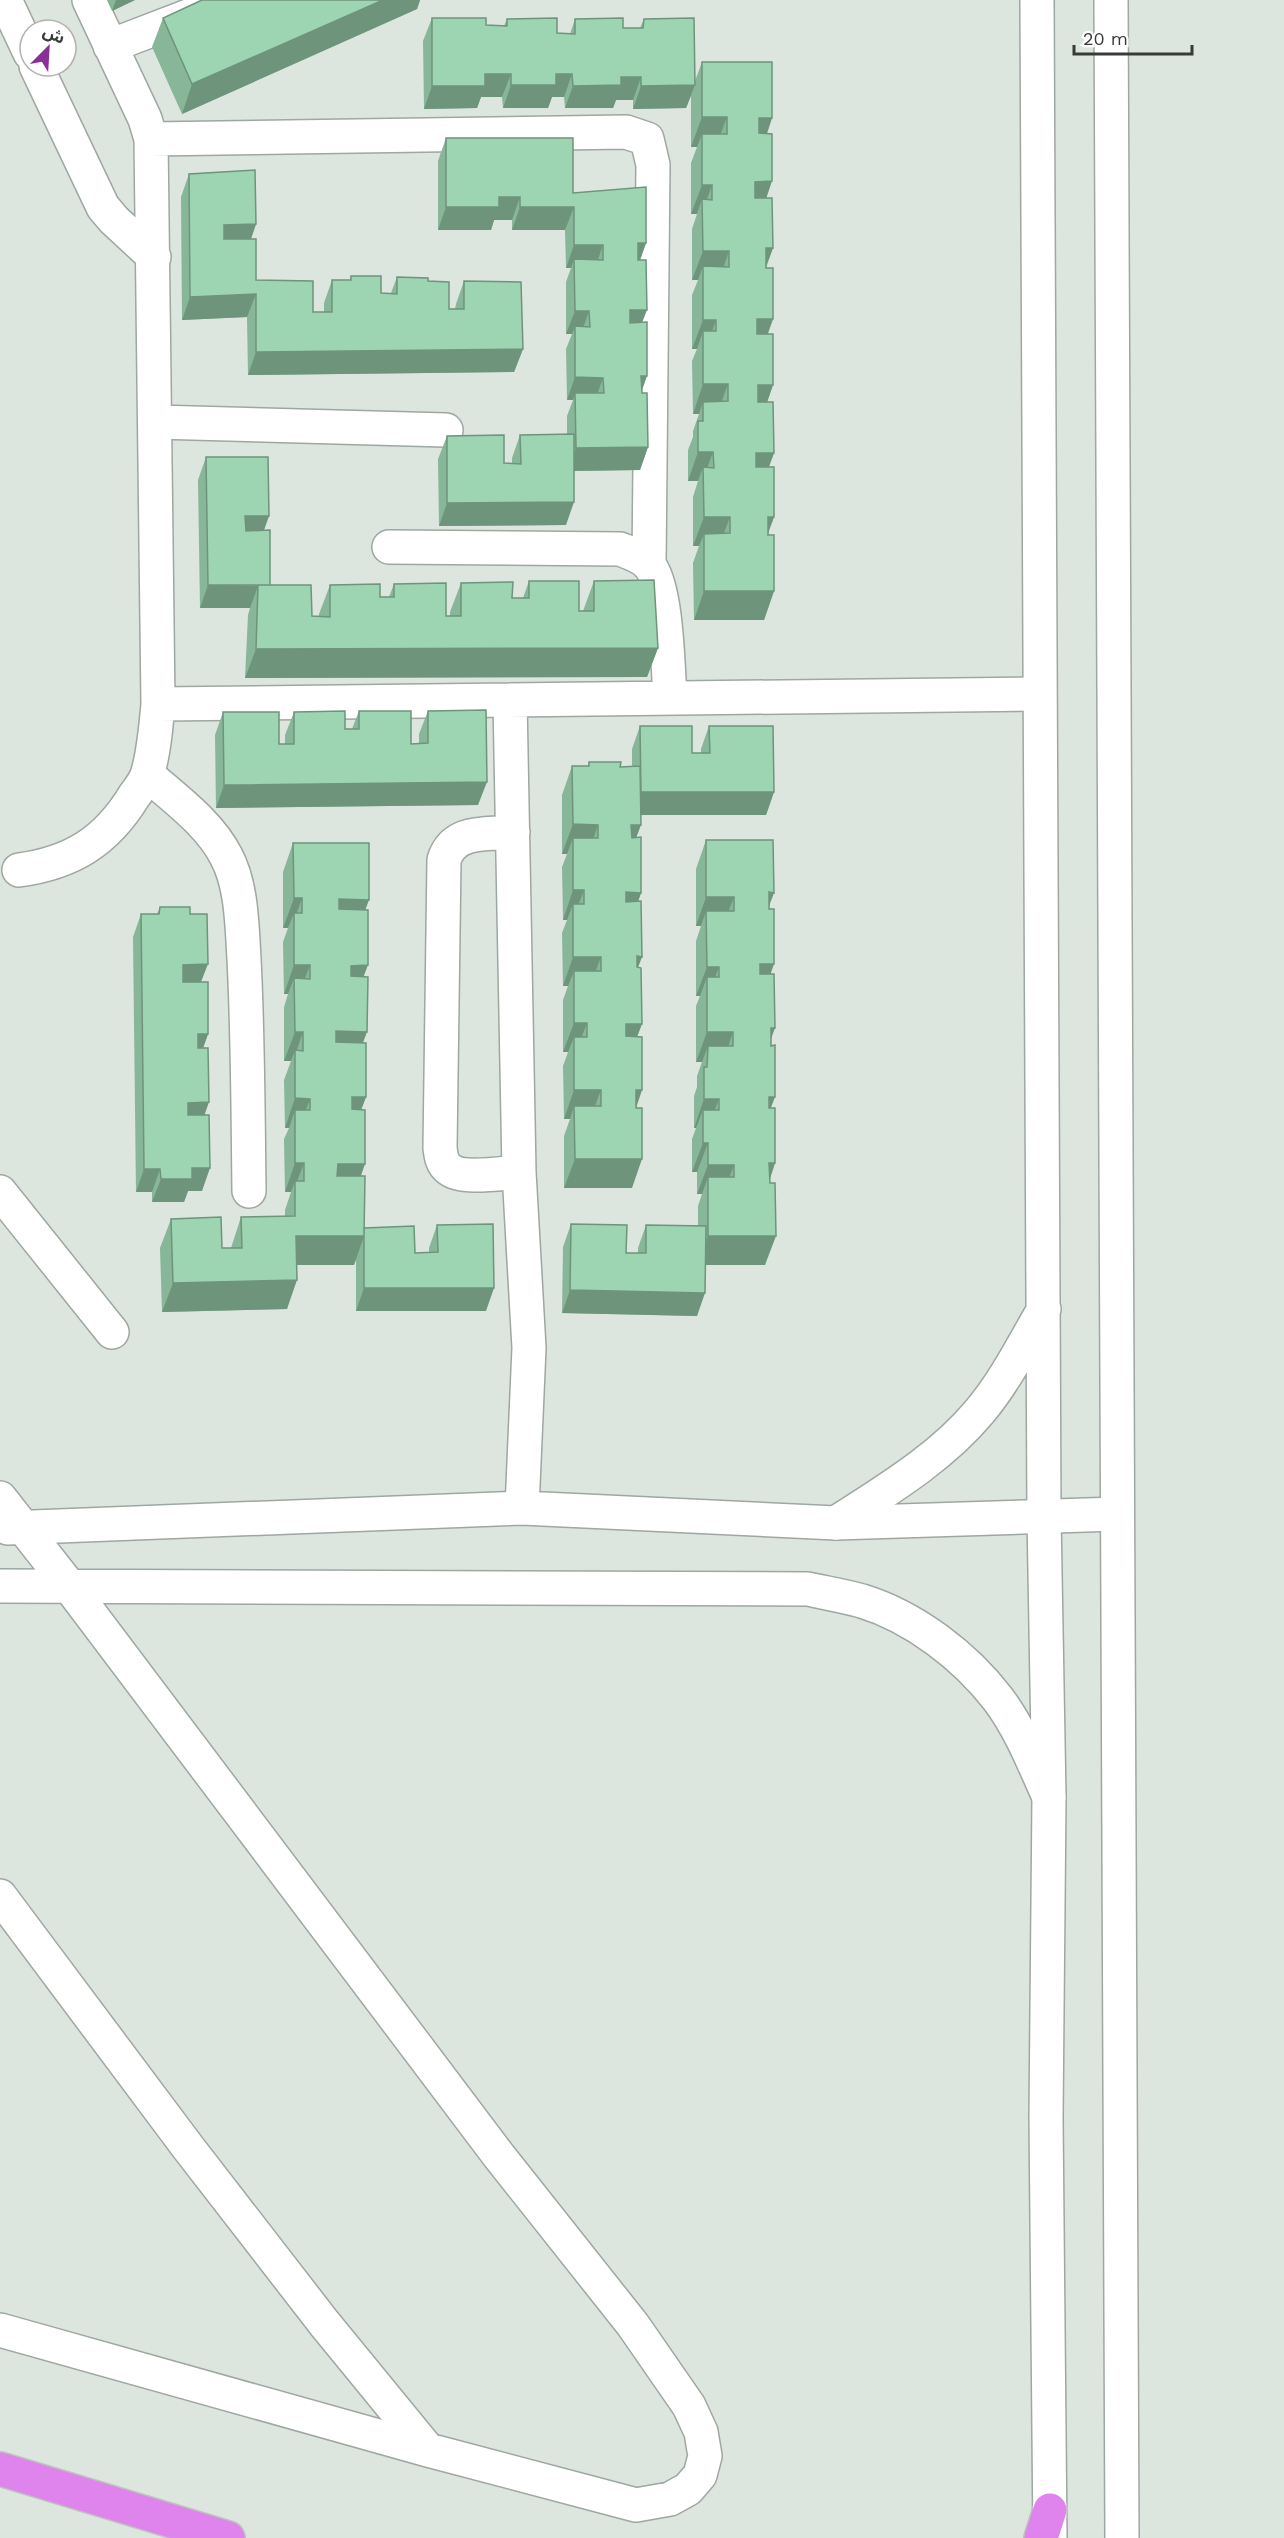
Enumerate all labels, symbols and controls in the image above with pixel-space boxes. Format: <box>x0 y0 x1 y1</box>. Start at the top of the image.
north arrow <box>18 18 78 78</box>
scale bar <box>1074 18 1192 56</box>
text: ش <box>40 22 68 48</box>
text: 20 m <box>1083 28 1128 49</box>

